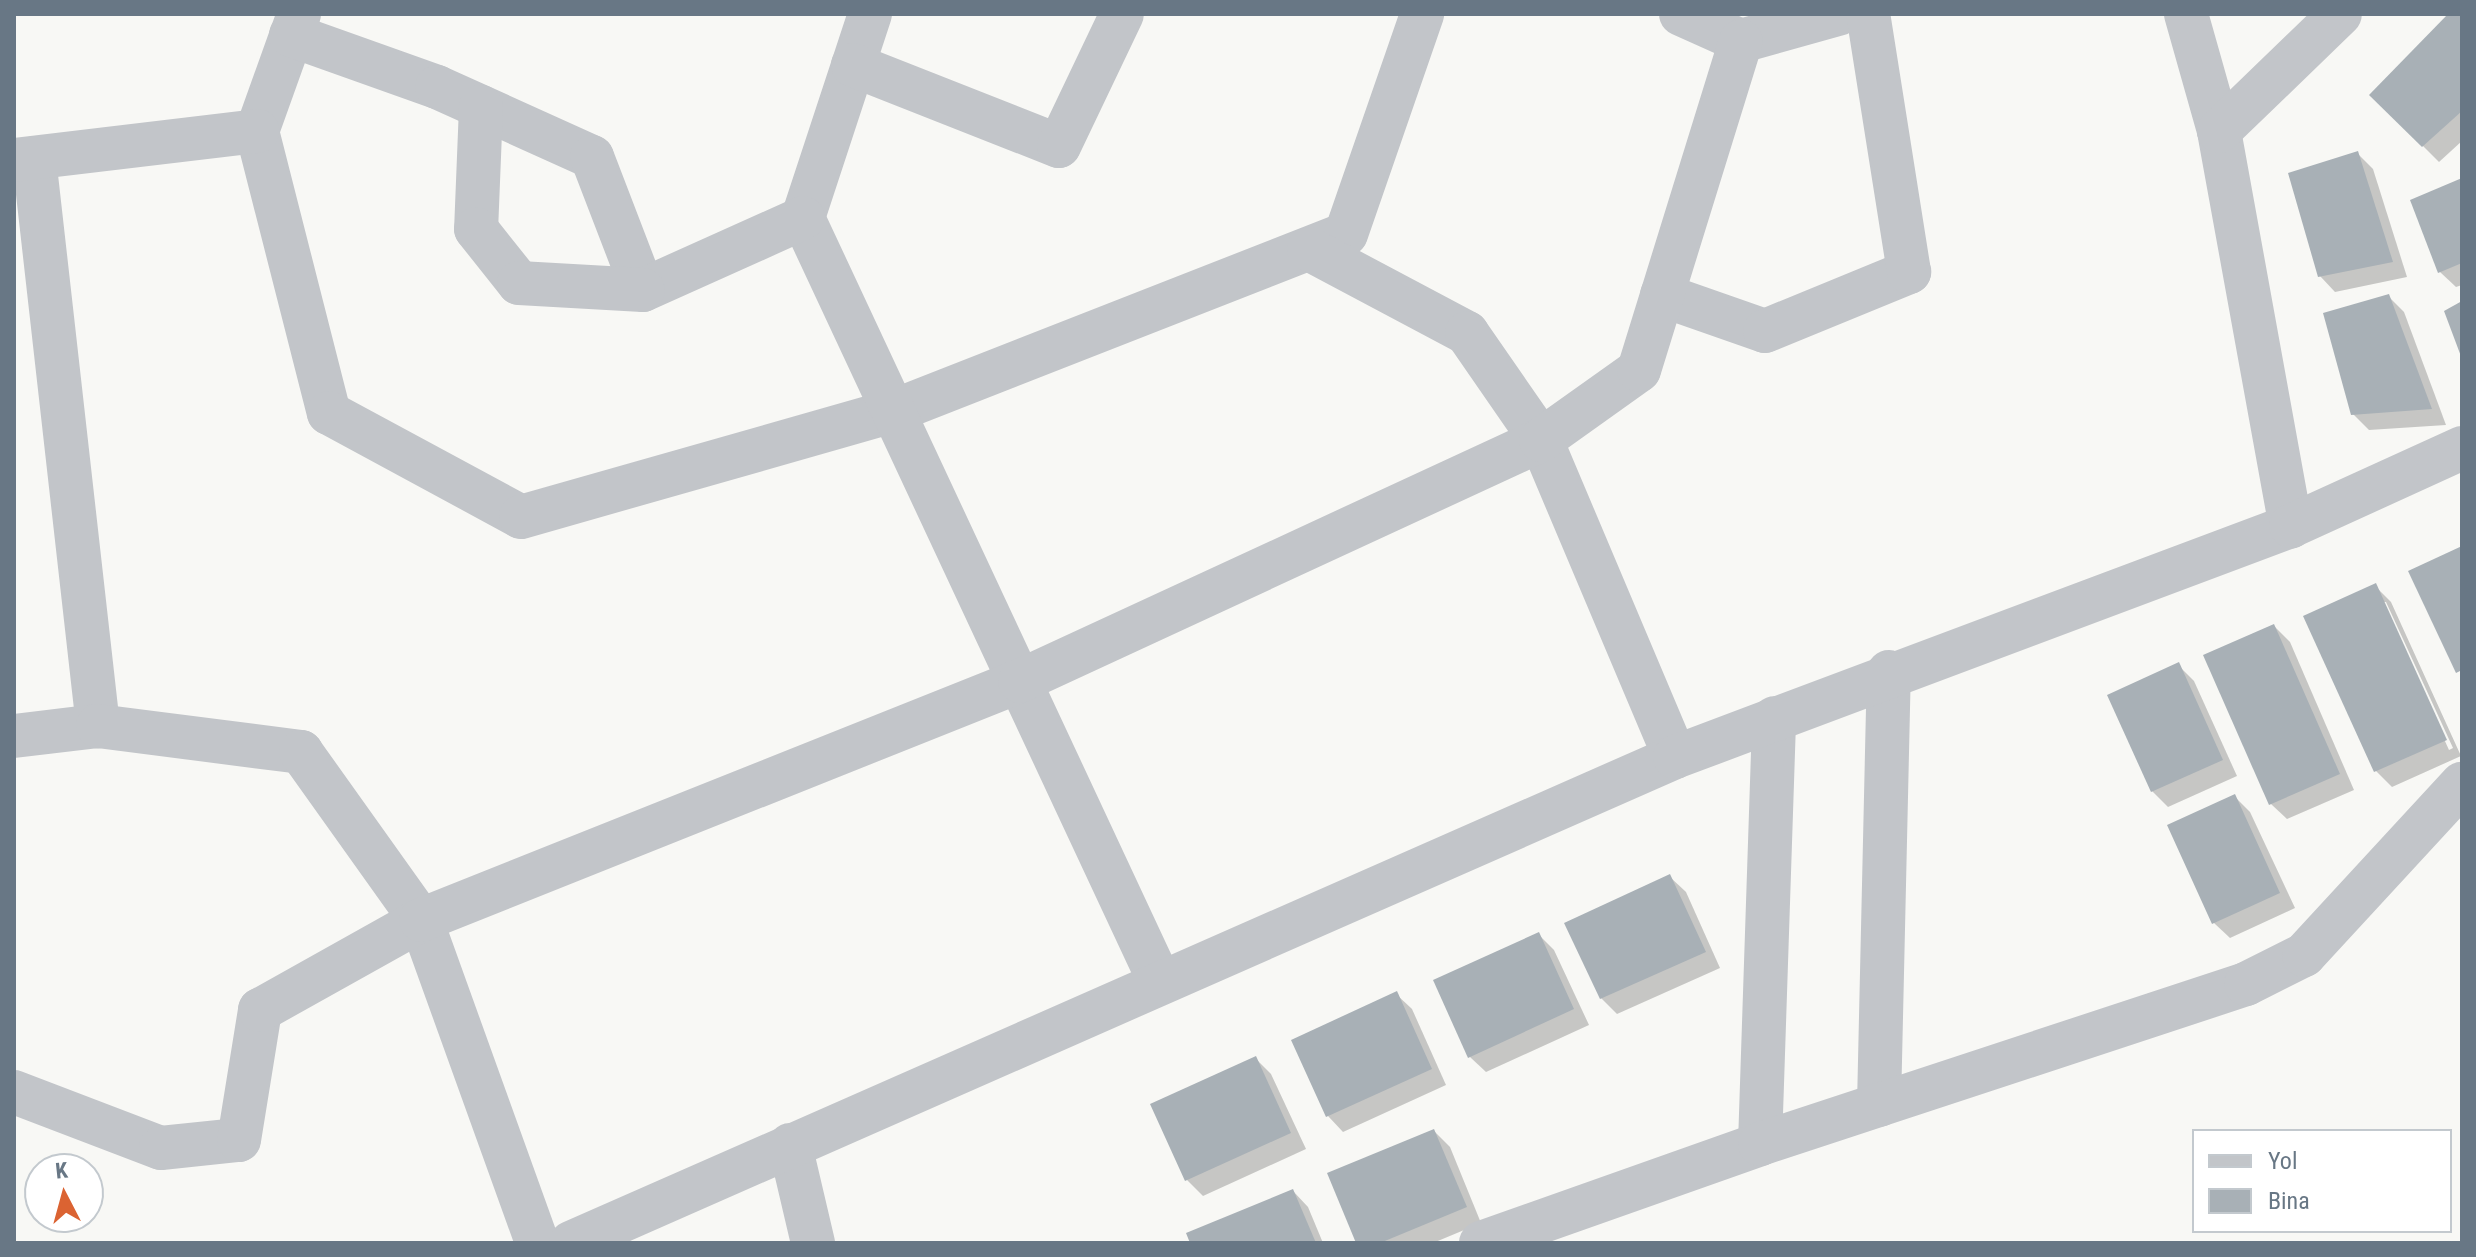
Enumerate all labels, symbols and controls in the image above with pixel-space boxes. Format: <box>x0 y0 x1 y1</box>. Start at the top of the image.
legend <box>2192 1129 2452 1233</box>
text: Yol <box>2268 1147 2297 1175</box>
north arrow <box>24 1153 104 1233</box>
text: K <box>54 1158 69 1184</box>
text: Bina <box>2268 1187 2310 1215</box>

